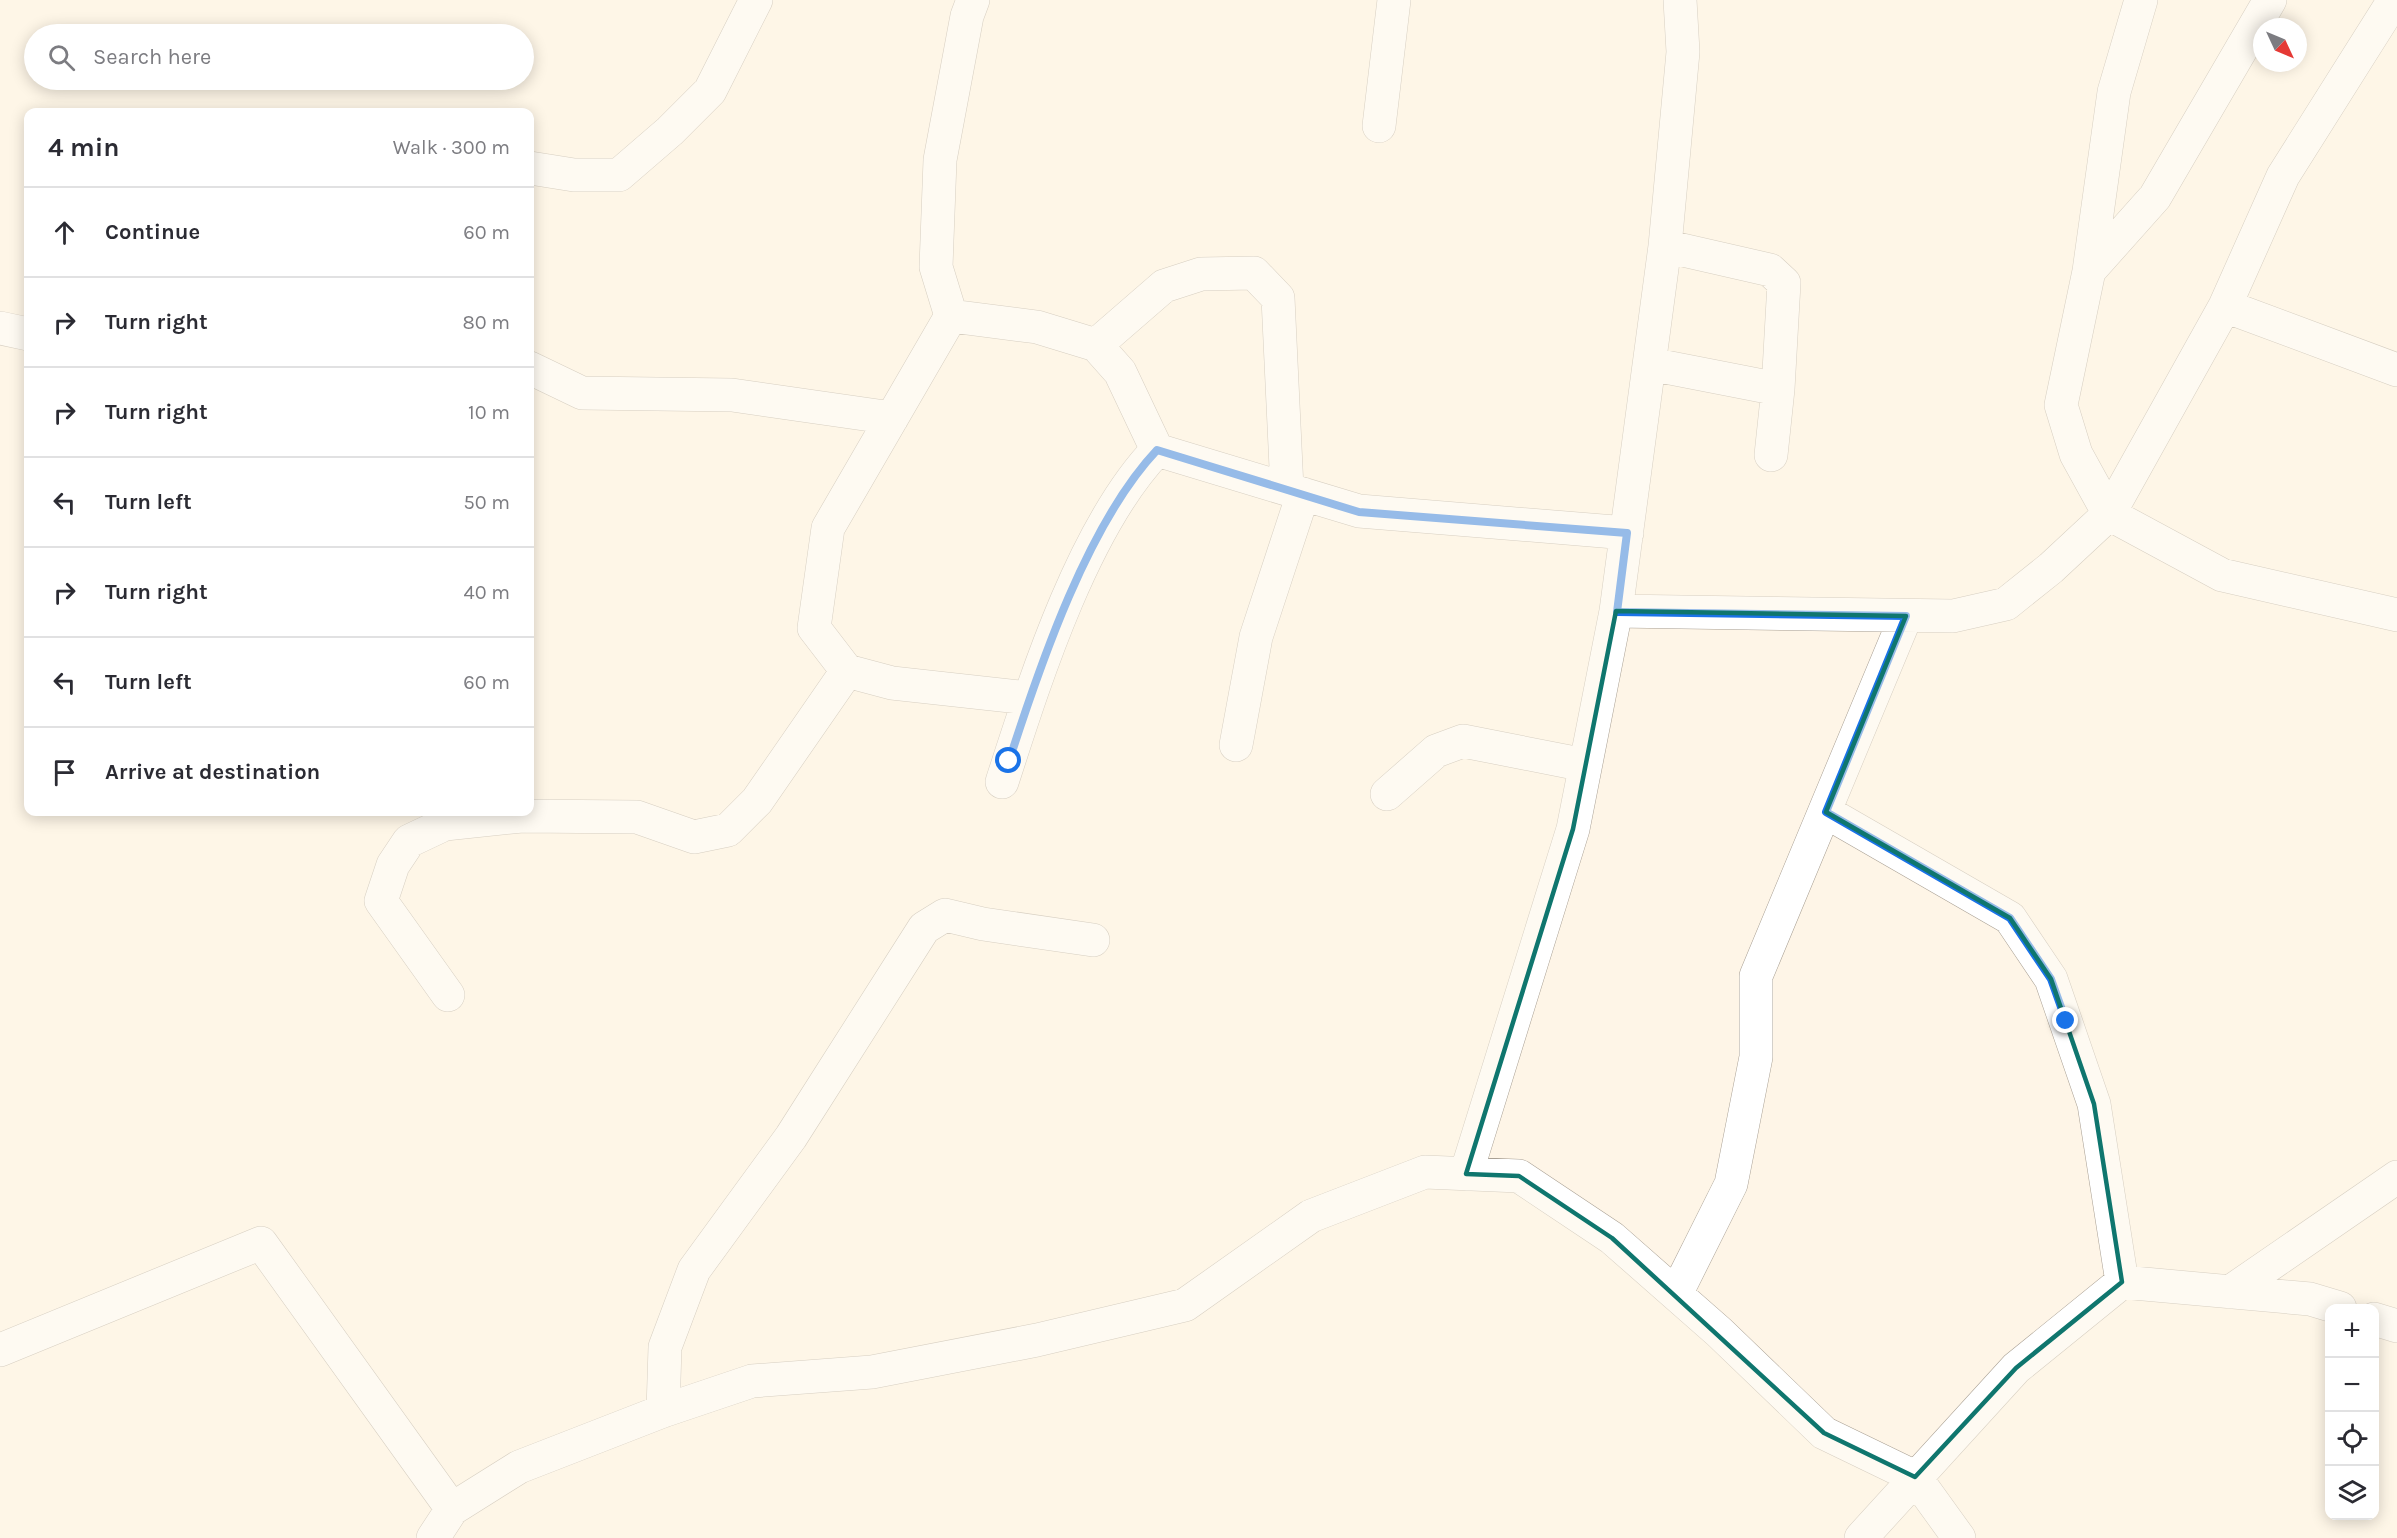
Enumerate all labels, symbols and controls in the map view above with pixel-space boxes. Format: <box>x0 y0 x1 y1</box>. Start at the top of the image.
north arrow <box>2253 18 2307 72</box>
search box <box>24 24 534 90</box>
icon: search <box>45 41 78 74</box>
text: Search here <box>93 44 211 70</box>
text: 4 min <box>48 132 119 163</box>
text: Walk · 300 m <box>393 136 510 159</box>
icon: ahead <box>48 216 81 249</box>
text: Continue <box>105 219 200 245</box>
text: 60 m <box>463 221 510 244</box>
icon: right <box>48 306 81 339</box>
text: Turn right <box>105 309 208 335</box>
text: 80 m <box>462 311 510 334</box>
icon: right <box>48 396 81 429</box>
text: Turn right <box>105 399 208 425</box>
text: 10 m <box>468 401 510 424</box>
icon: left <box>48 486 81 519</box>
text: Turn left <box>105 489 192 515</box>
text: 50 m <box>463 491 510 514</box>
icon: right <box>48 576 81 609</box>
text: Turn right <box>105 579 208 605</box>
text: 40 m <box>464 581 510 604</box>
icon: left <box>48 666 81 699</box>
text: Turn left <box>105 669 192 695</box>
text: 60 m <box>463 671 510 694</box>
route start <box>995 747 1021 773</box>
icon: arrive <box>48 756 81 789</box>
text: Arrive at destination <box>105 759 320 785</box>
route end <box>2052 1007 2078 1033</box>
map controls <box>2325 1304 2379 1520</box>
button: + <box>2325 1304 2379 1358</box>
button: − <box>2325 1358 2379 1412</box>
button: locate <box>2325 1412 2379 1466</box>
button: layers <box>2325 1466 2379 1520</box>

